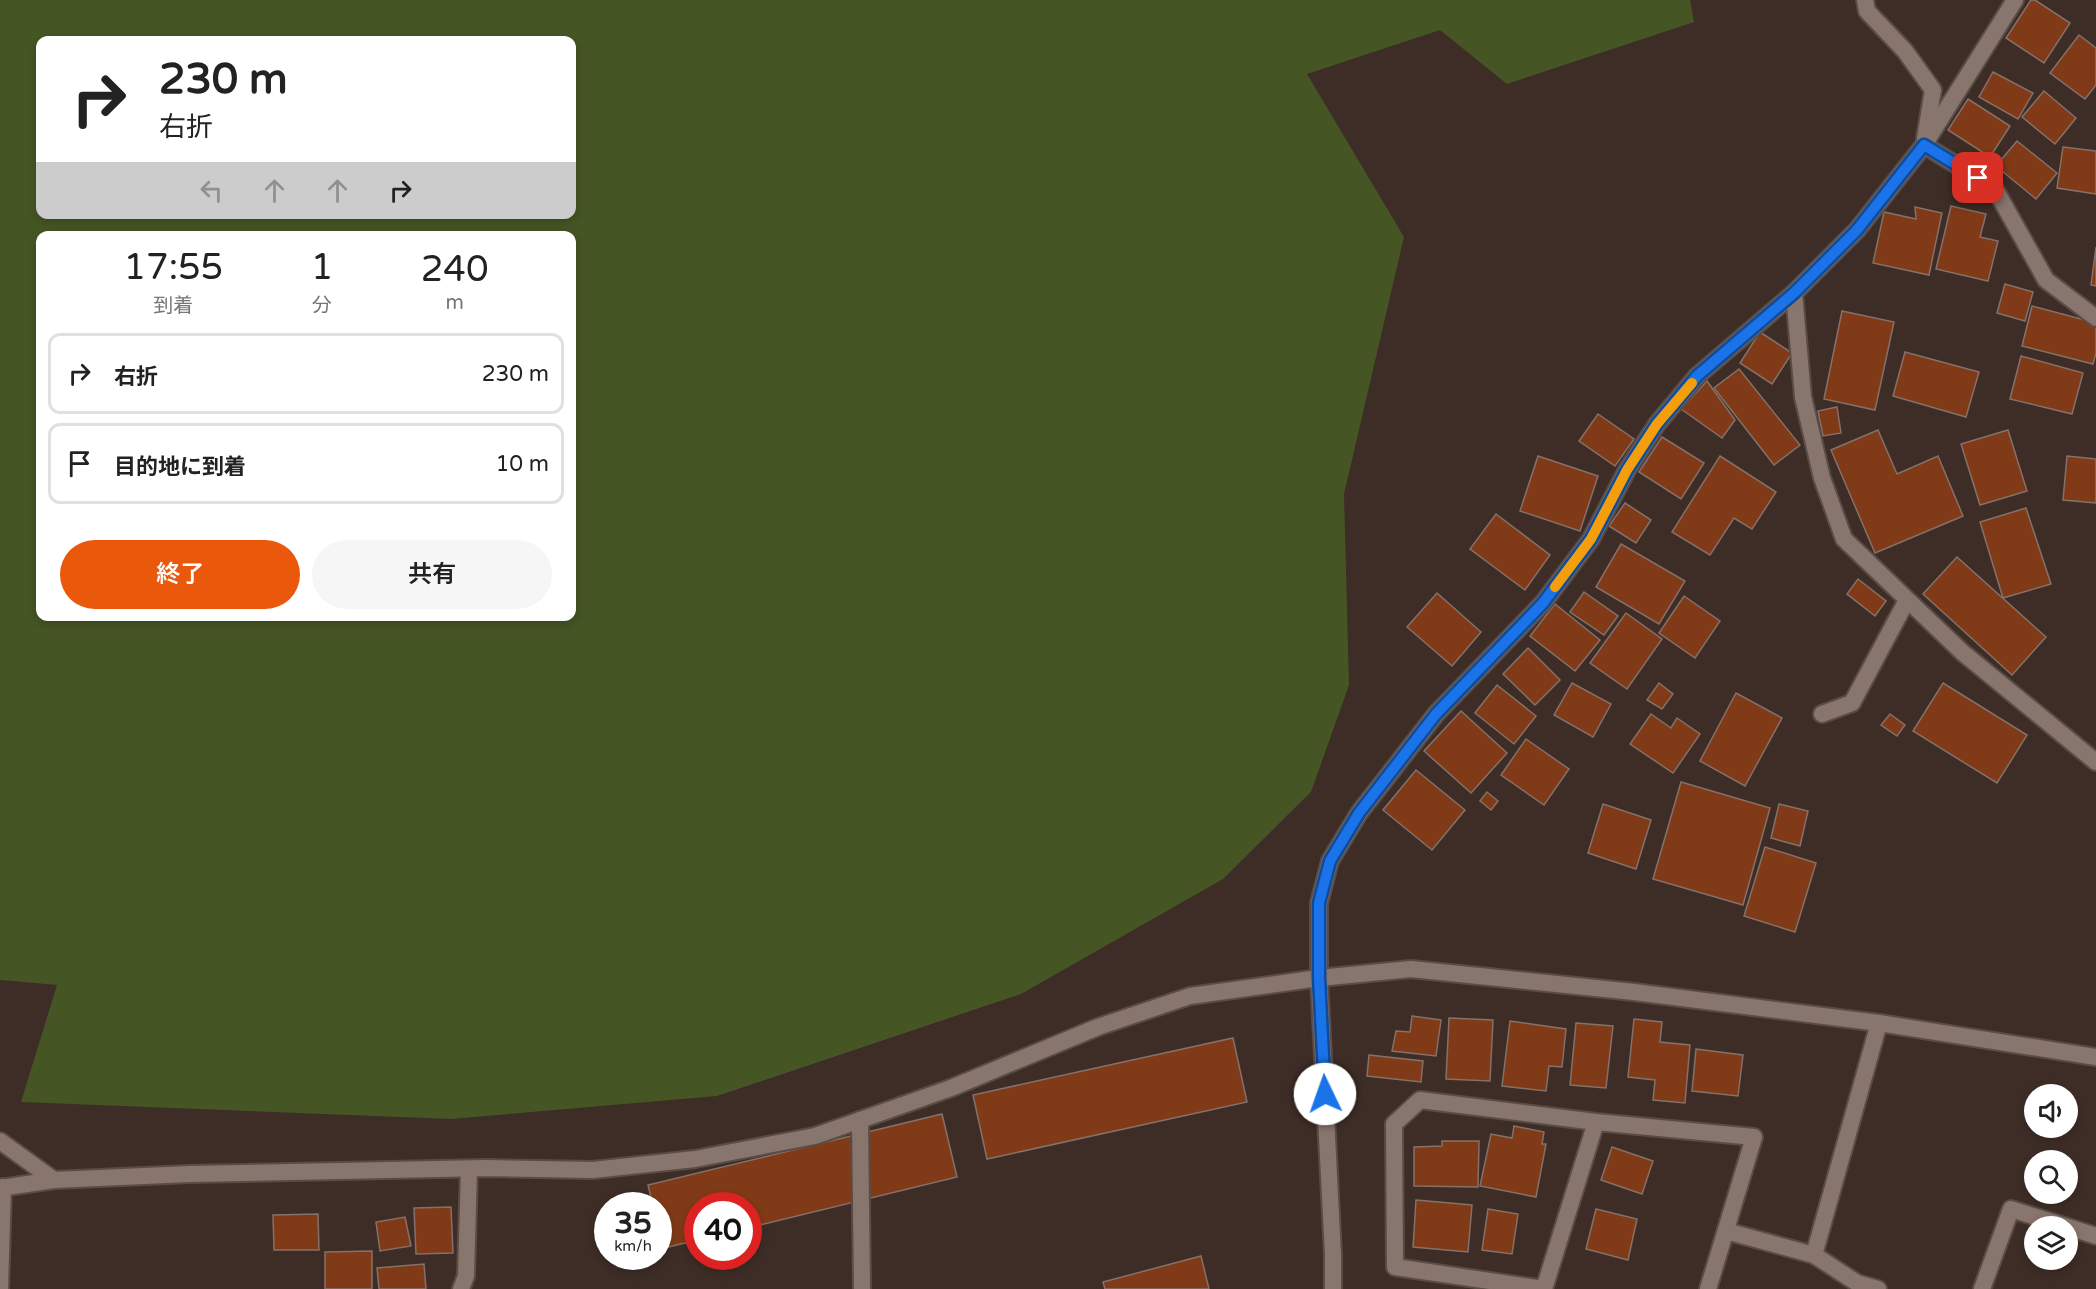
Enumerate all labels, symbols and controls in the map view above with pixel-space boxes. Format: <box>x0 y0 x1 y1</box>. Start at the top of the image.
text: 230 m <box>159 54 288 105</box>
icon: right <box>60 60 138 138</box>
text: 右折 <box>159 111 213 144</box>
pin <box>1952 152 2003 203</box>
icon: arrive <box>1961 161 1994 194</box>
icon: left <box>195 174 228 207</box>
icon: ahead <box>258 174 291 207</box>
icon: ahead <box>321 174 354 207</box>
icon: right <box>384 174 417 207</box>
text: 17:55 <box>123 246 223 289</box>
text: 1 <box>311 246 333 289</box>
text: 240 <box>421 248 489 291</box>
text: m <box>445 291 464 315</box>
text: 到着 <box>153 294 193 318</box>
text: 分 <box>312 294 332 318</box>
icon: right <box>63 357 96 390</box>
text: 230 m <box>482 361 549 387</box>
text: 右折 <box>114 364 158 390</box>
icon: arrive <box>63 447 96 480</box>
text: 10 m <box>495 451 549 477</box>
text: 目的地に到着 <box>114 454 246 480</box>
button: 終了 <box>60 540 300 609</box>
button: 共有 <box>312 540 552 609</box>
position arrow <box>1293 1062 1357 1126</box>
map controls <box>2024 1084 2078 1270</box>
button: sound <box>2024 1084 2078 1138</box>
button: search <box>2024 1150 2078 1204</box>
speed limit sign: 40 <box>684 1192 762 1270</box>
text: 35 <box>614 1205 652 1242</box>
button: layers <box>2024 1216 2078 1270</box>
text: km/h <box>614 1237 652 1255</box>

